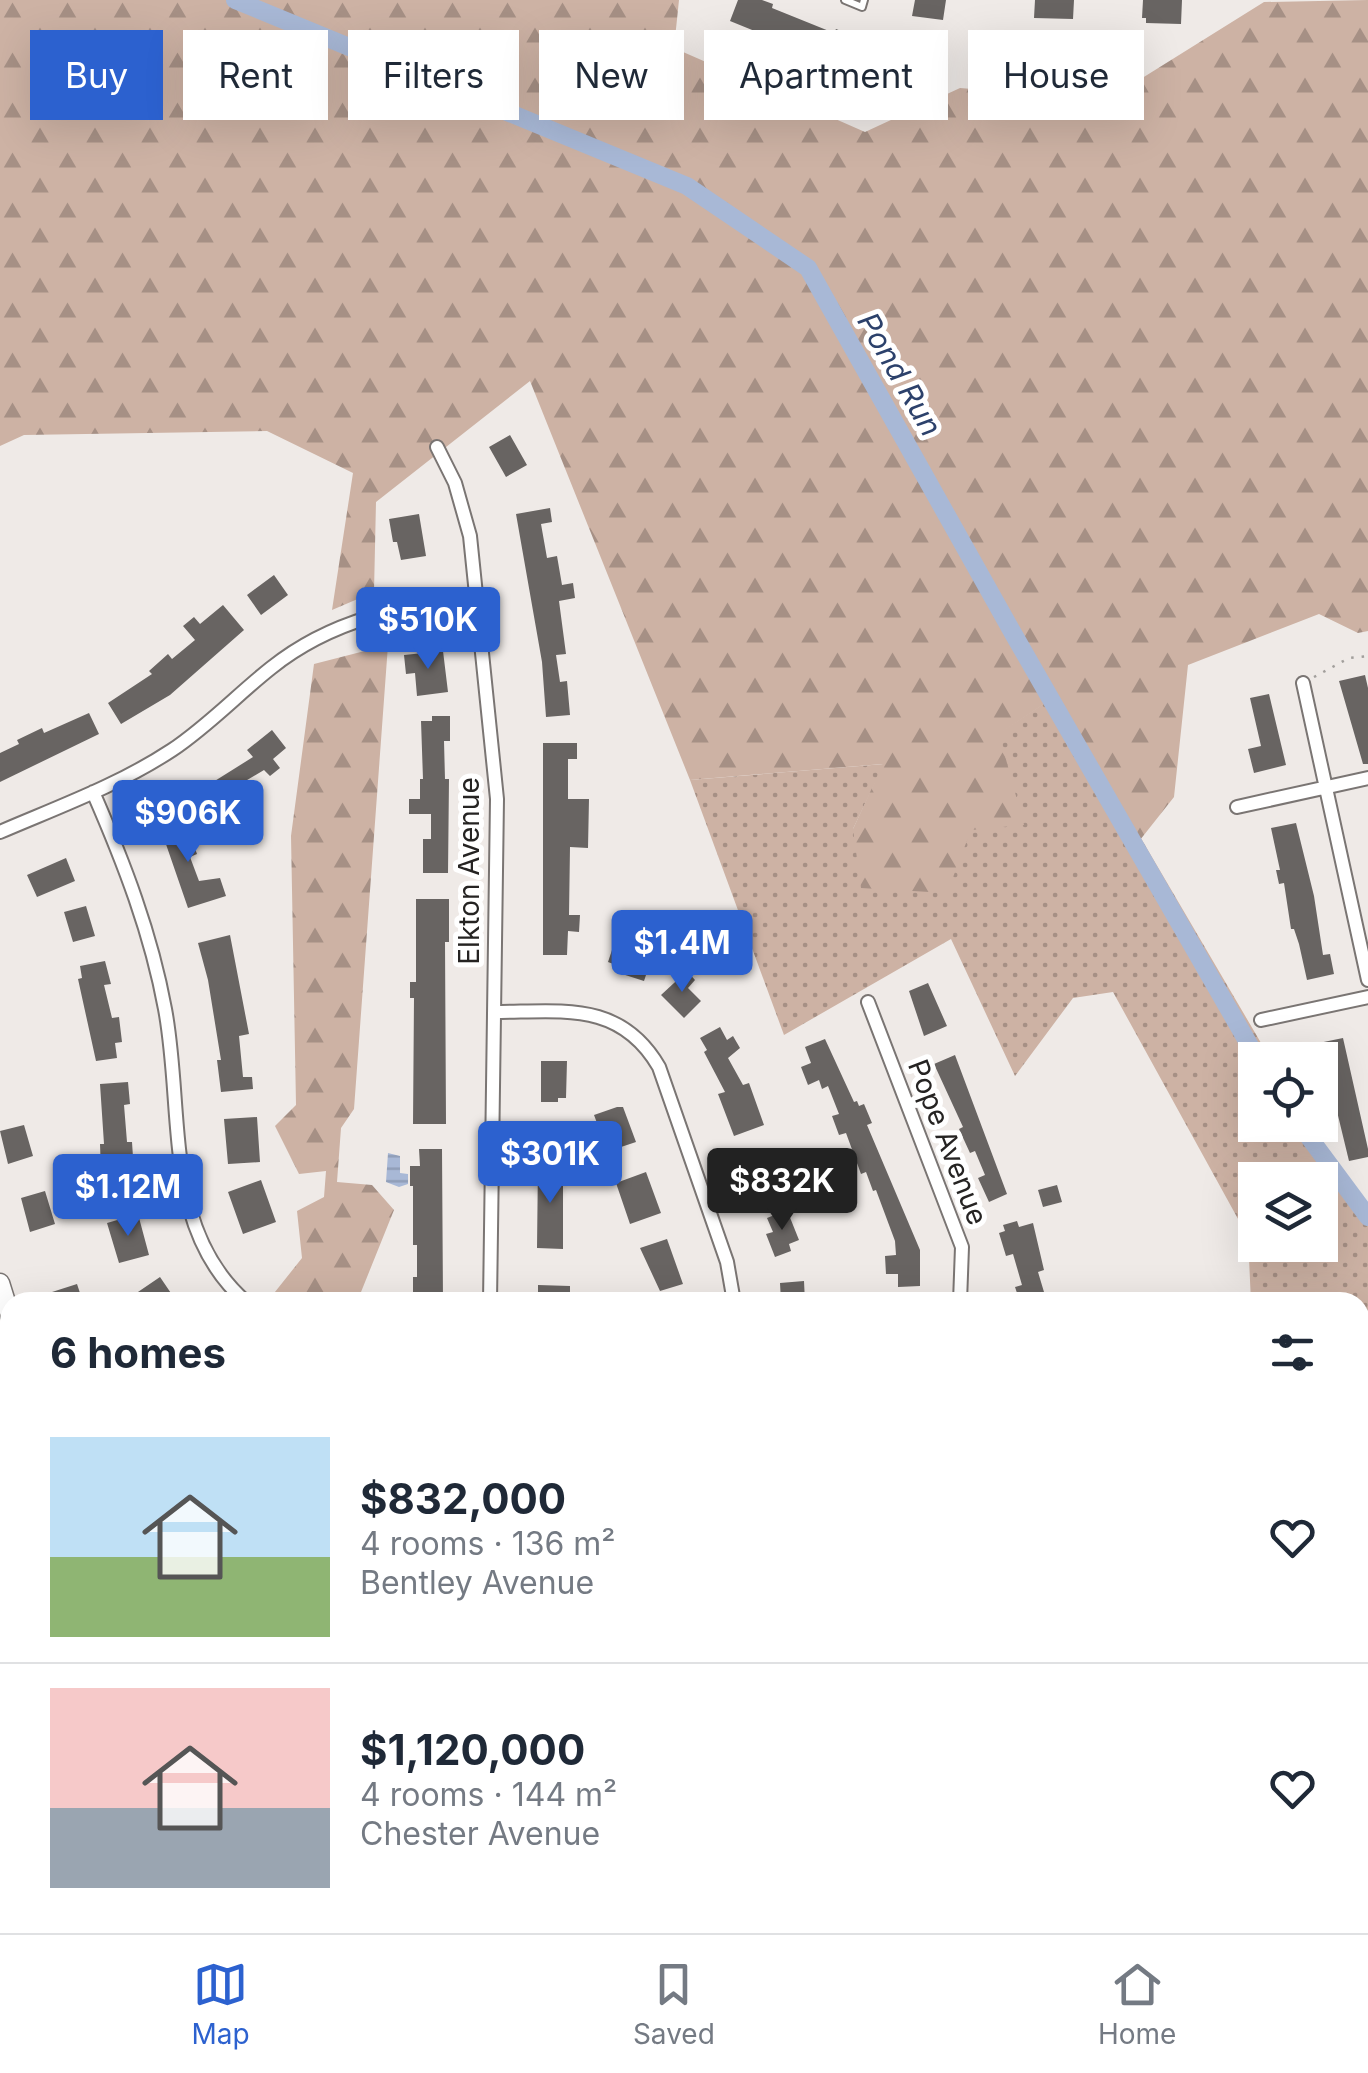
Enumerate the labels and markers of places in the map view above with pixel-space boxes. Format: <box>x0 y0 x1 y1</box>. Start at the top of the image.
pin: $510K <box>358 587 498 672</box>
pin: $906K <box>118 780 258 865</box>
pin: $1.4M <box>612 910 752 995</box>
pin: $301K <box>480 1121 620 1206</box>
pin: $832K <box>712 1148 852 1233</box>
pin: $1.12M <box>47 1154 209 1239</box>

